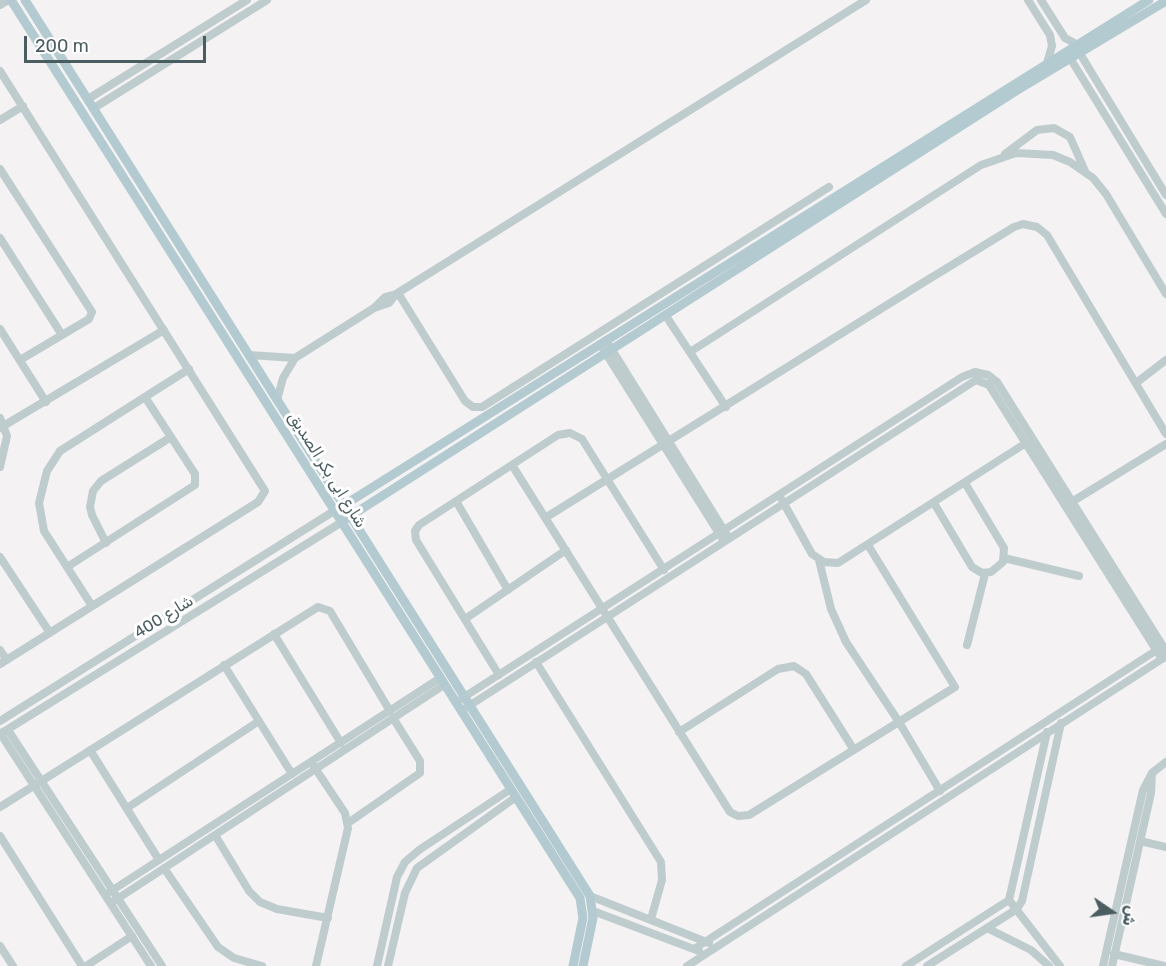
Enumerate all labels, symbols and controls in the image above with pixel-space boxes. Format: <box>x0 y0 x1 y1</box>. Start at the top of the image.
scale bar <box>27 24 208 62</box>
text: 200 m <box>35 35 89 57</box>
street label: شارع ابى بكر الصديق <box>284 408 370 532</box>
street label: شارع 400 <box>131 591 197 643</box>
north arrow <box>1082 882 1142 942</box>
text: ش <box>1118 904 1142 928</box>

